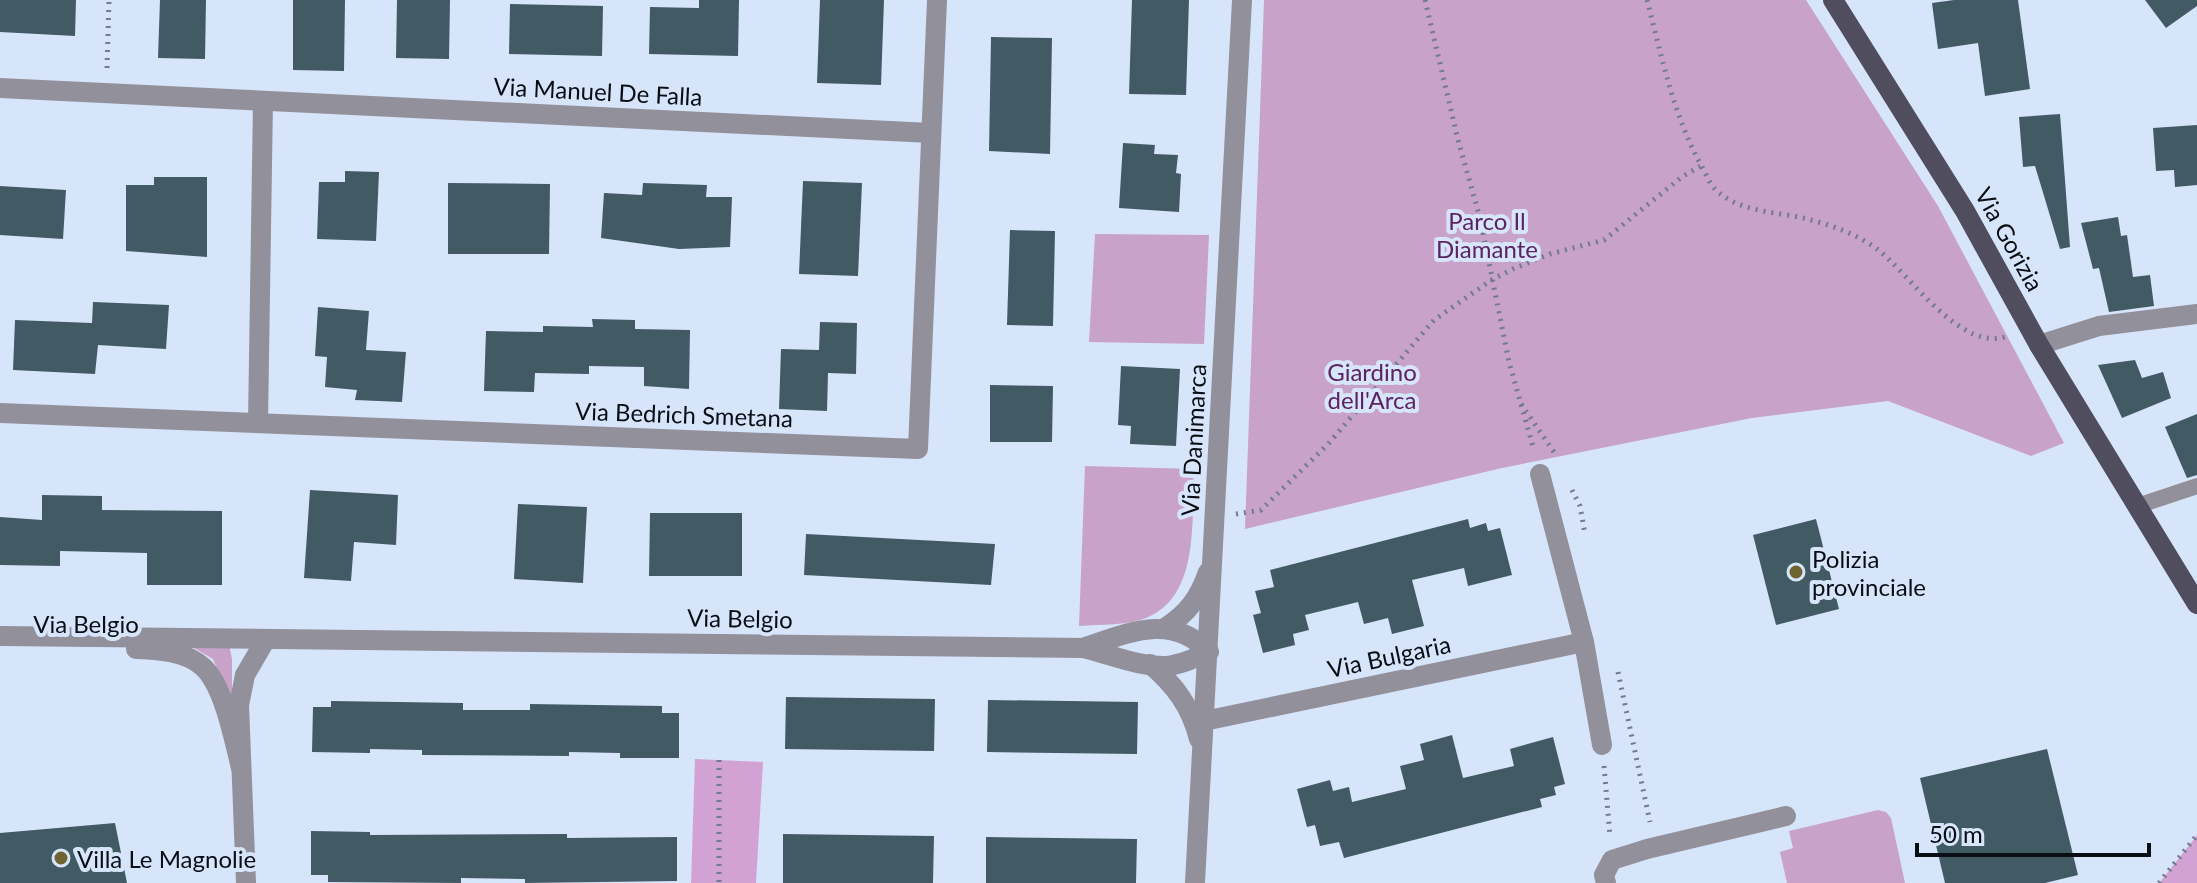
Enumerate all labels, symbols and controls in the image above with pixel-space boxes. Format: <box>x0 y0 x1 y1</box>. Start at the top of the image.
street label: Via Manuel De Falla <box>493 71 703 111</box>
street label: Via Gorizia <box>1970 182 2050 296</box>
park label: Parco Il Diamante <box>1436 206 1538 263</box>
park label: Giardino dell'Arca <box>1327 357 1417 414</box>
street label: Via Danimarca <box>1175 363 1211 517</box>
street label: Via Bedrich Smetana <box>575 396 793 432</box>
place label: Polizia provinciale <box>1812 544 1926 601</box>
marker: Polizia provinciale <box>1787 563 1805 581</box>
street label: Via Belgio <box>687 603 793 633</box>
street label: Via Belgio <box>33 609 139 638</box>
street label: Via Bulgaria <box>1325 629 1453 683</box>
scale bar <box>1917 807 2149 857</box>
text: 50 m <box>1929 819 1983 848</box>
place label: Villa Le Magnolie <box>77 844 256 873</box>
marker: Villa Le Magnolie <box>52 849 70 867</box>

